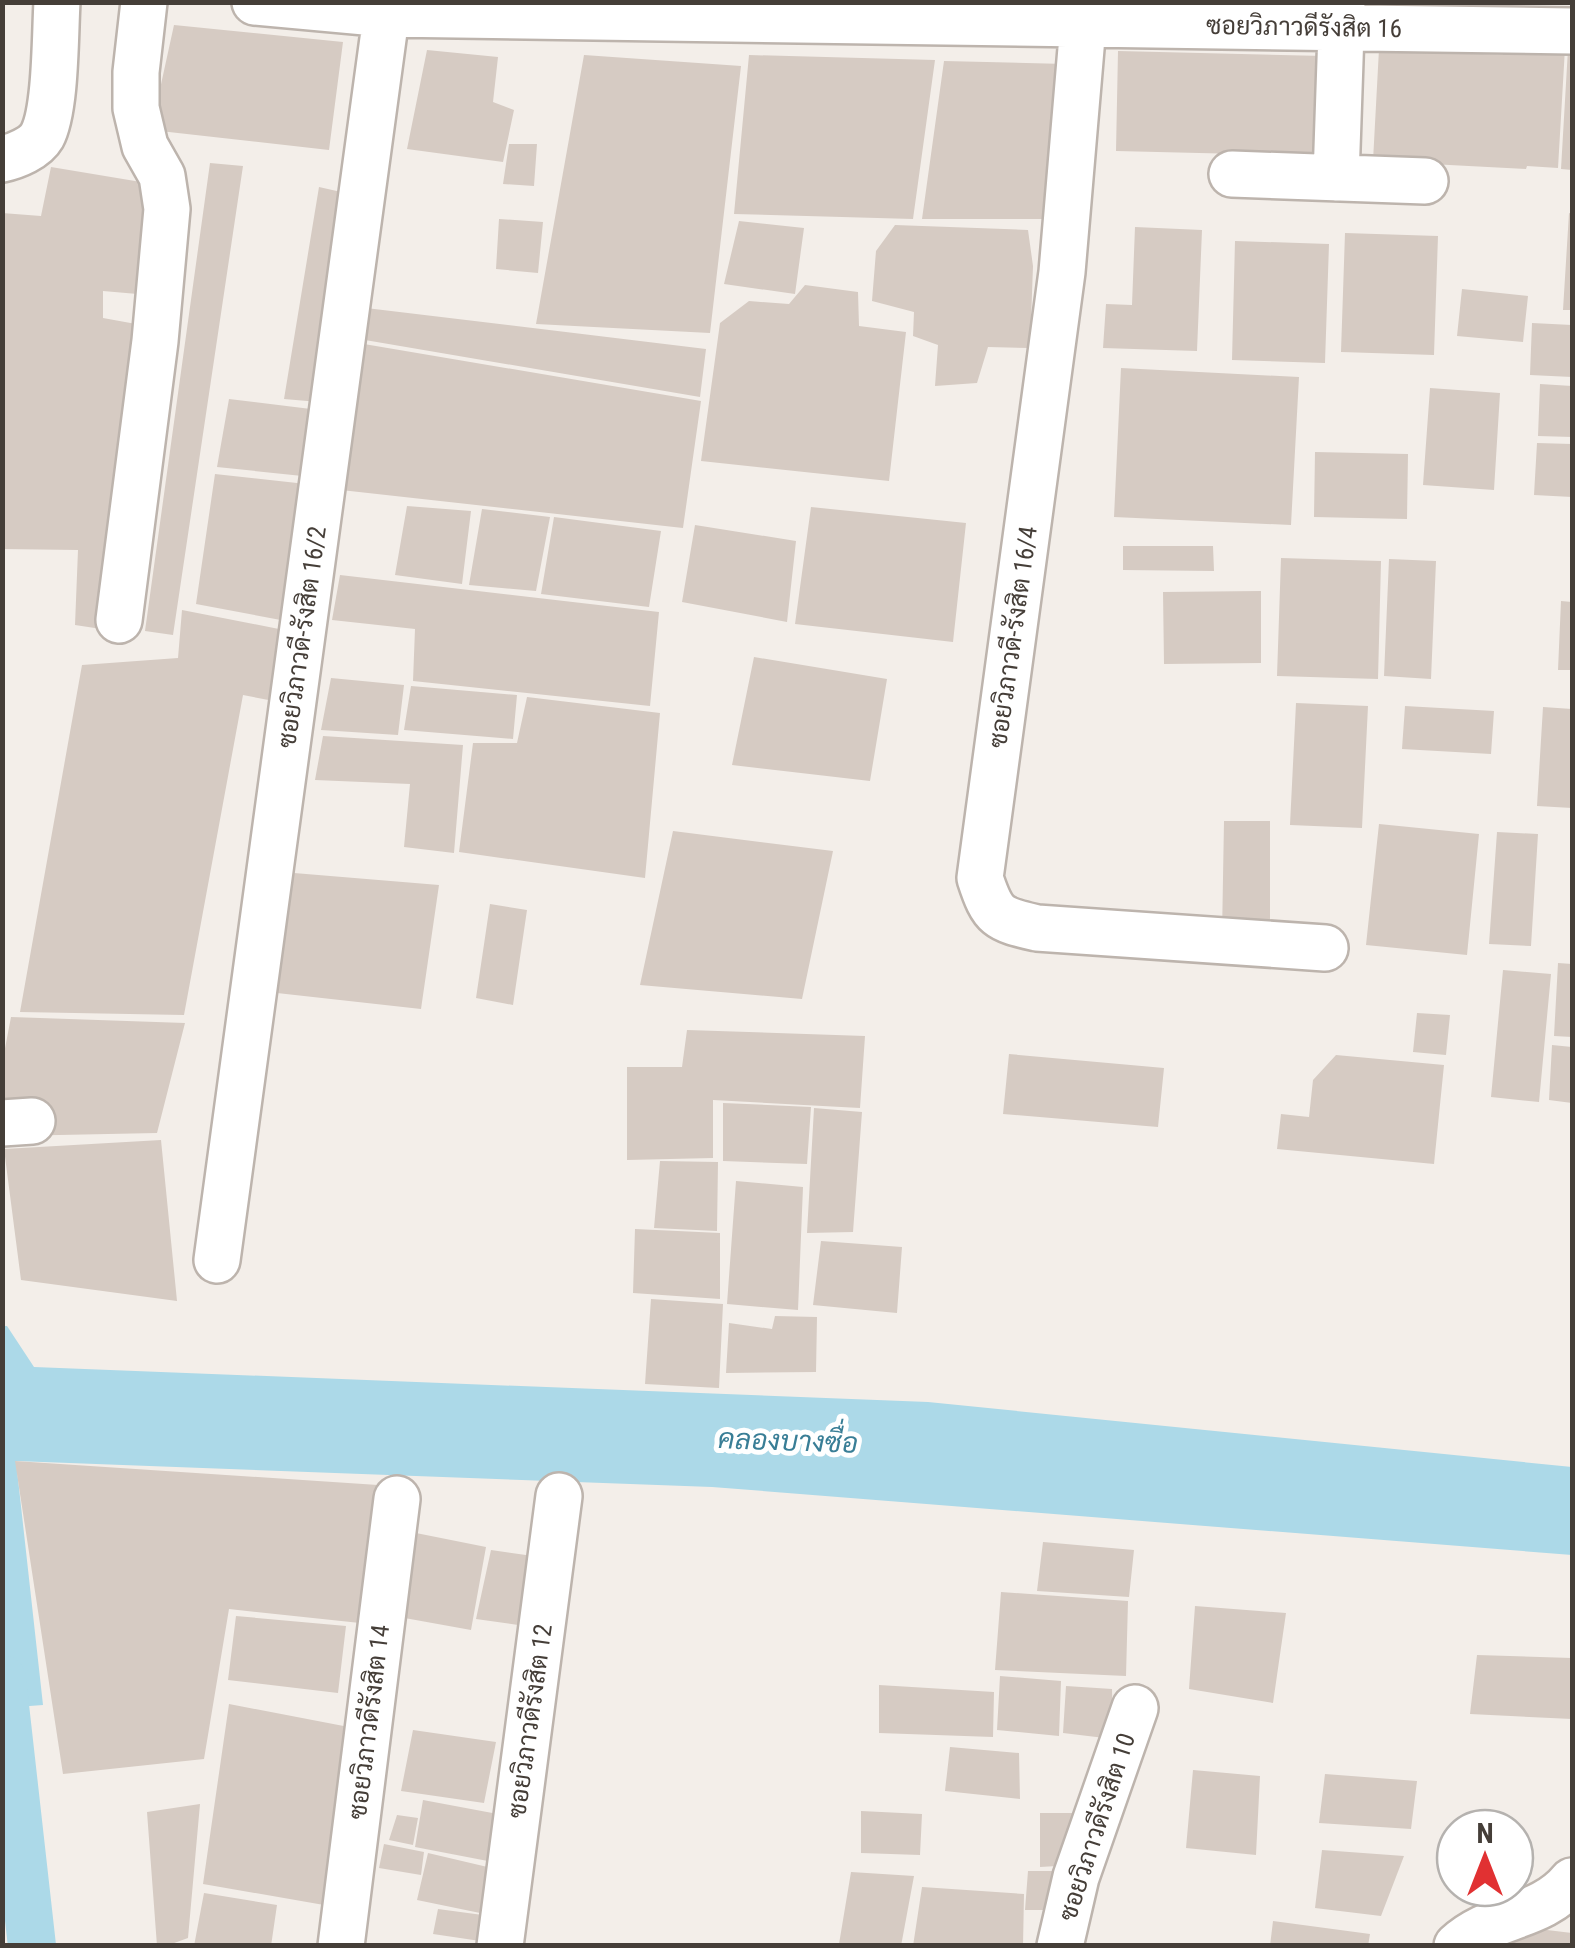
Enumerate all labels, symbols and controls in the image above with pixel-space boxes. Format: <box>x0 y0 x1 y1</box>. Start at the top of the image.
street label: ซอยวิภาวดีรังสิต 16 <box>1206 9 1402 43</box>
street label: ซอยวิภาวดี-รังสิต 16/2 <box>270 524 332 750</box>
street label: ซอยวิภาวดี-รังสิต 16/4 <box>981 524 1043 750</box>
water label: คลองบางซื่อ <box>717 1414 859 1460</box>
street label: ซอยวิภาวดีรังสิต 12 <box>500 1622 558 1820</box>
street label: ซอยวิภาวดีรังสิต 14 <box>341 1623 395 1821</box>
street label: ซอยวิภาวดีรังสิต 10 <box>1051 1729 1141 1925</box>
north arrow <box>1435 1808 1535 1908</box>
text: N <box>1476 1817 1494 1850</box>

